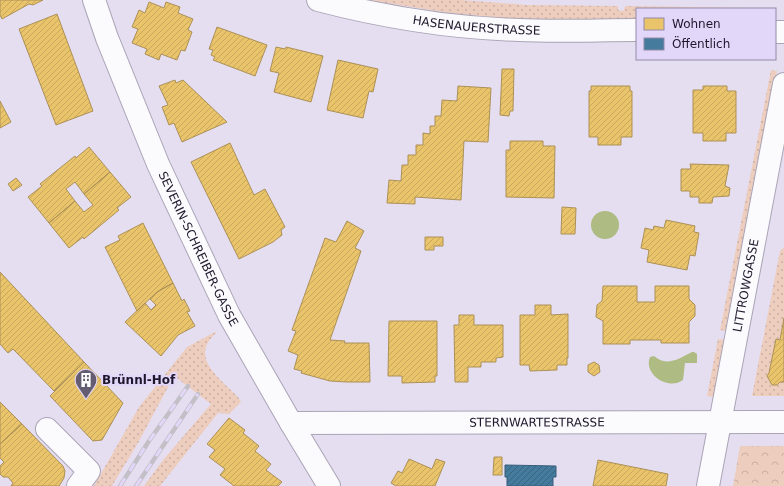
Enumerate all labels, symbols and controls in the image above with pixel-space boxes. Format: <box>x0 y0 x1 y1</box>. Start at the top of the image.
legend <box>636 8 776 60</box>
street label: HASENAUERSTRASSE <box>412 13 541 38</box>
text: Wohnen <box>672 17 721 31</box>
text: Öffentlich <box>672 35 730 51</box>
street label: SEVERIN-SCHREIBER-GASSE <box>156 169 241 329</box>
street label: LITTROWGASSE <box>730 238 762 333</box>
building icon: Brünnl-Hof <box>73 367 99 400</box>
place label: Brünnl-Hof <box>102 373 176 387</box>
street label: STERNWARTESTRASSE <box>469 415 605 430</box>

